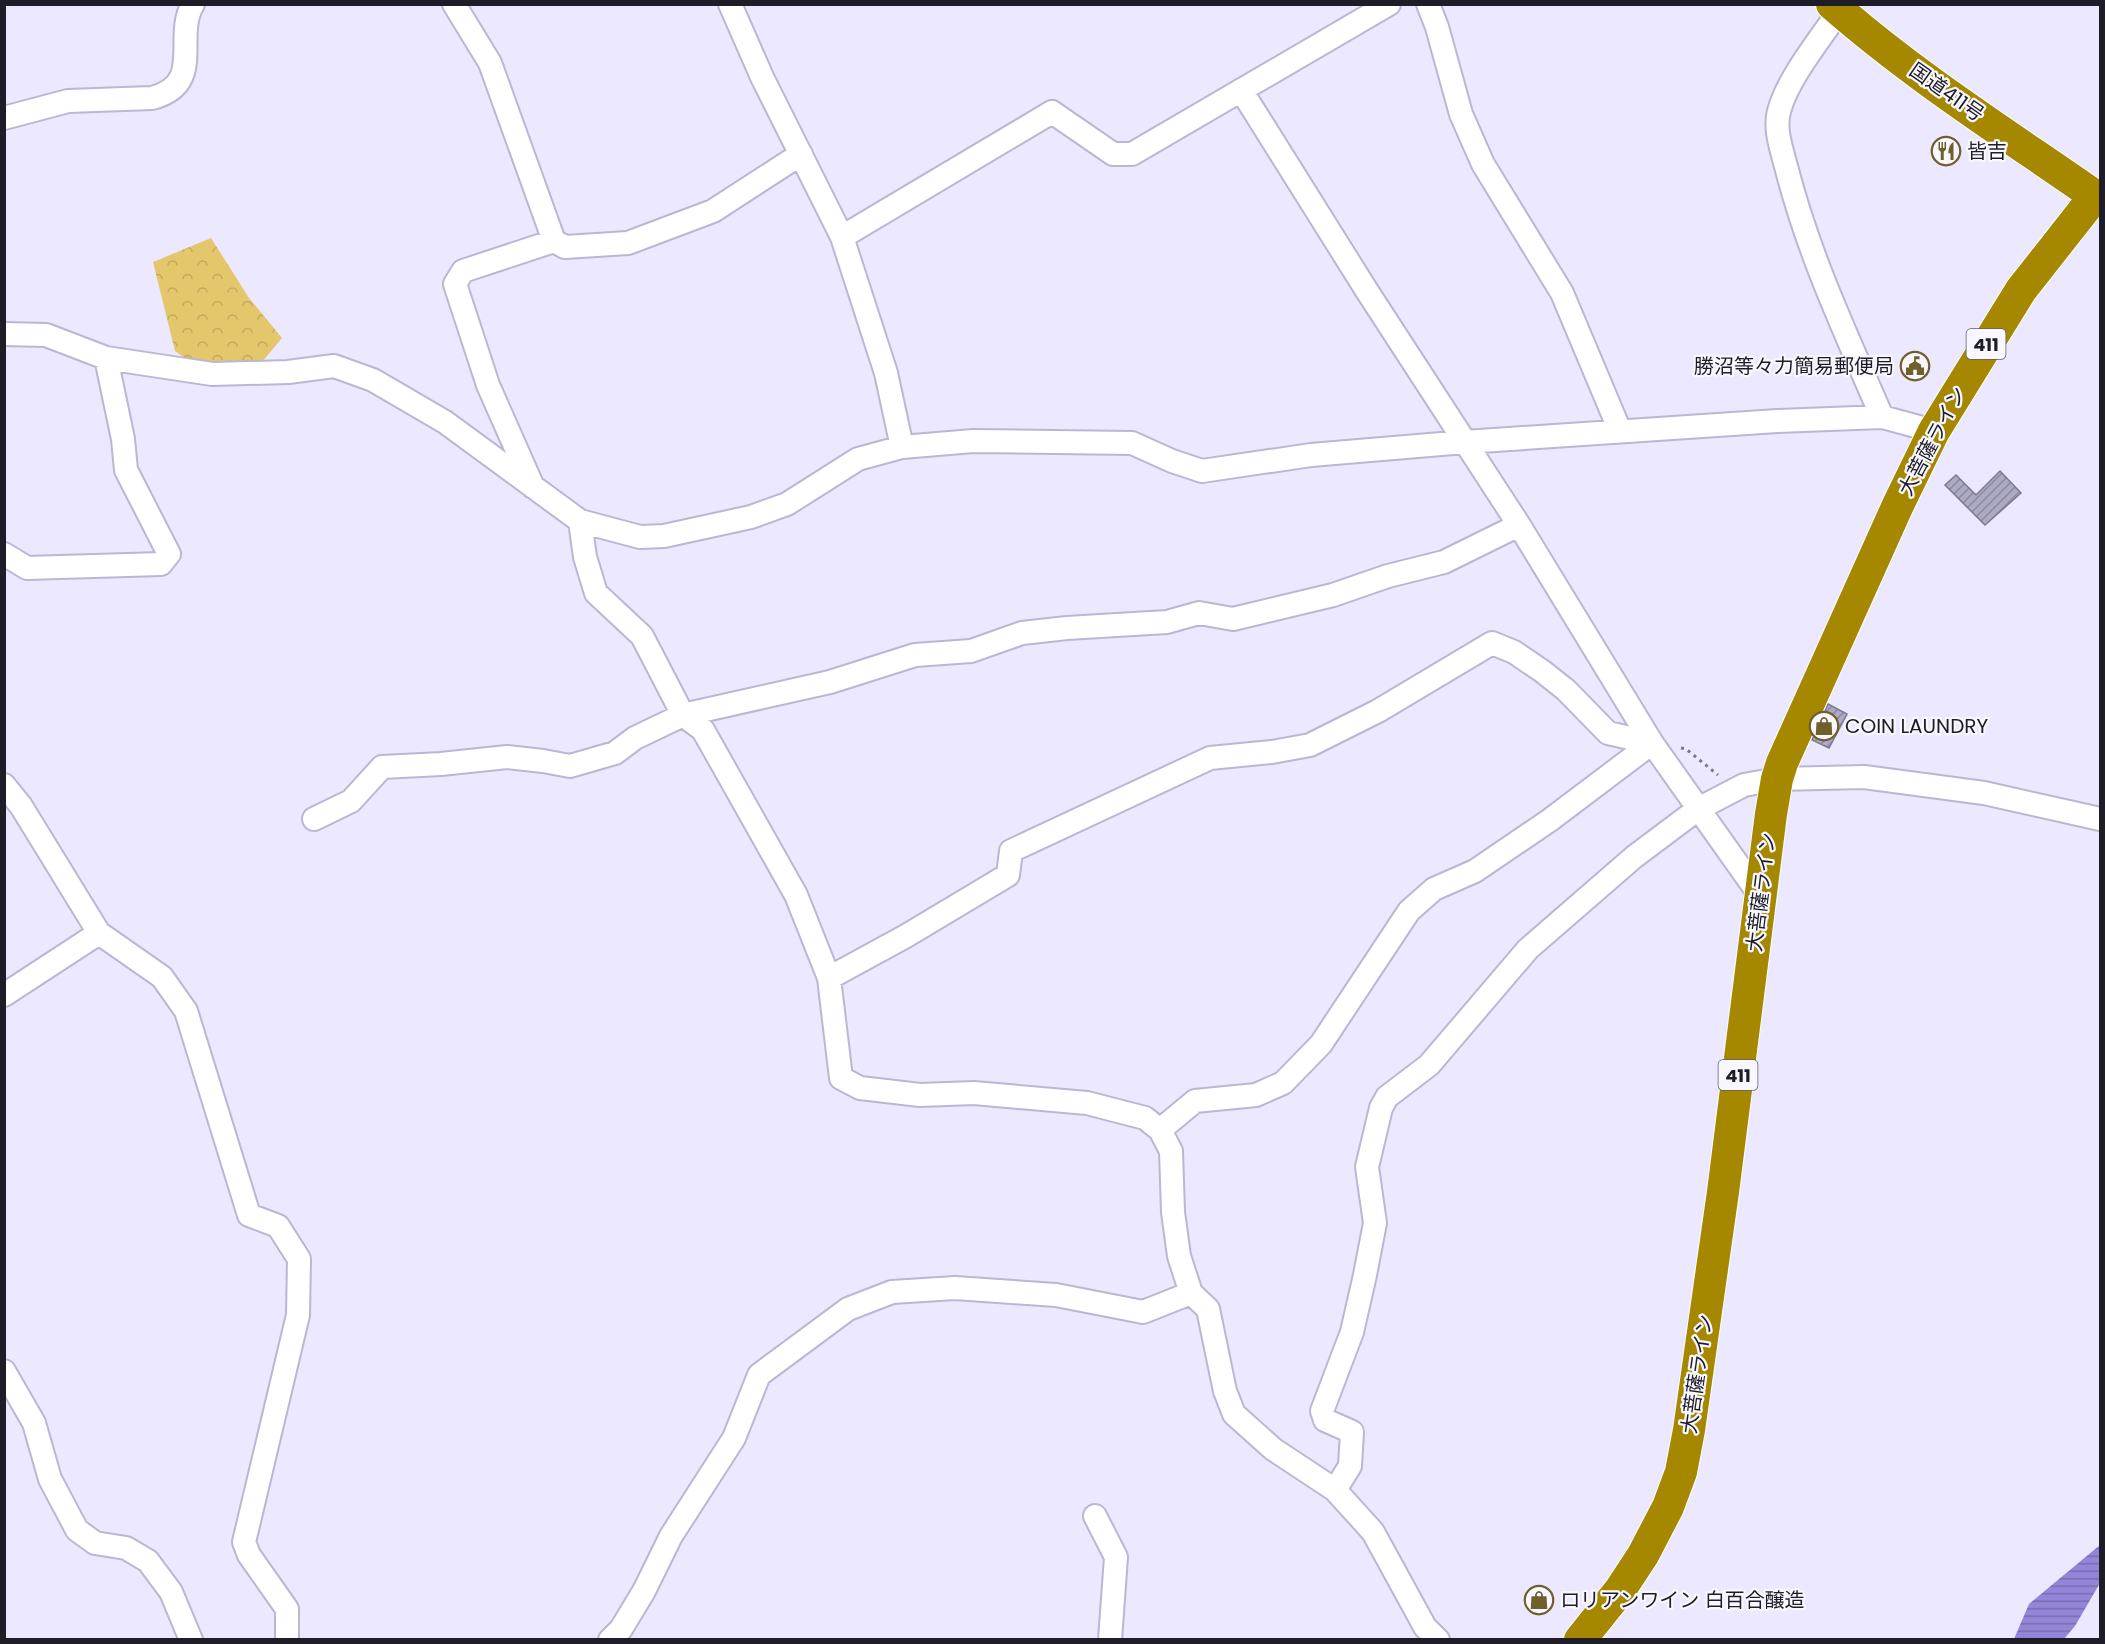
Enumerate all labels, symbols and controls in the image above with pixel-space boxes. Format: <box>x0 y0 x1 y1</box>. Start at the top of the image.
street label: 国道411号 <box>1904 56 1990 128</box>
restaurant icon: 皆吉 <box>1930 135 1962 167</box>
place label: 皆吉 <box>1967 137 2007 165</box>
road number: 411 <box>1966 329 2006 359</box>
public building icon: 勝沼等々力簡易郵便局 <box>1899 350 1931 382</box>
place label: 勝沼等々力簡易郵便局 <box>1694 352 1894 380</box>
street label: 大菩薩ライン <box>1891 381 1973 501</box>
shop icon: COIN LAUNDRY <box>1808 710 1840 742</box>
place label: COIN LAUNDRY <box>1845 712 1988 740</box>
street label: 大菩薩ライン <box>1740 831 1782 953</box>
road number: 411 <box>1718 1060 1758 1090</box>
street label: 大菩薩ライン <box>1675 1313 1719 1435</box>
shop icon: ロリアンワイン 白百合醸造 <box>1523 1584 1555 1616</box>
place label: ロリアンワイン 白百合醸造 <box>1560 1586 1805 1614</box>

